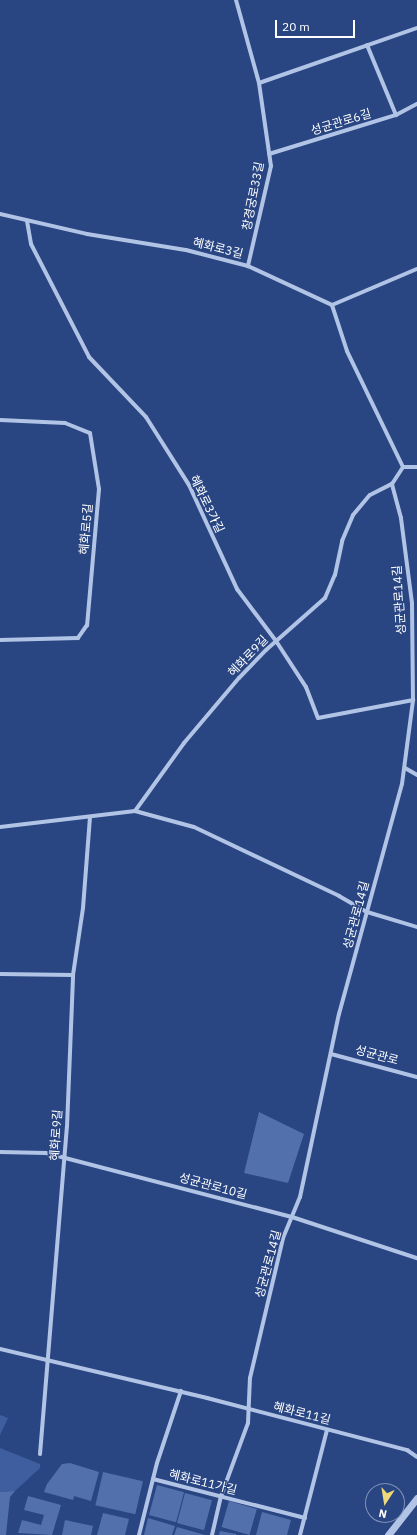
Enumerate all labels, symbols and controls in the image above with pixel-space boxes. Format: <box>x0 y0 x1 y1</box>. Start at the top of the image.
scale bar <box>277 12 357 38</box>
text: 20 m <box>282 19 310 34</box>
street label: 성균관로6길 <box>309 106 373 138</box>
street label: 창경궁로33길 <box>239 160 267 232</box>
street label: 혜화로3길 <box>191 235 245 261</box>
street label: 혜화로3가길 <box>187 473 227 535</box>
street label: 혜화로5길 <box>77 503 95 555</box>
street label: 성균관로14길 <box>389 565 409 635</box>
street label: 혜화로9길 <box>225 633 271 679</box>
street label: 성균관로14길 <box>340 880 372 950</box>
street label: 성균관로 <box>354 1042 400 1068</box>
street label: 혜화로9길 <box>47 1109 65 1161</box>
street label: 성균관로10길 <box>178 1170 248 1202</box>
street label: 성균관로14길 <box>252 1229 284 1299</box>
street label: 혜화로11길 <box>272 1399 332 1427</box>
street label: 혜화로11가길 <box>167 1467 239 1497</box>
north arrow <box>365 1483 405 1523</box>
text: N <box>377 1506 388 1521</box>

